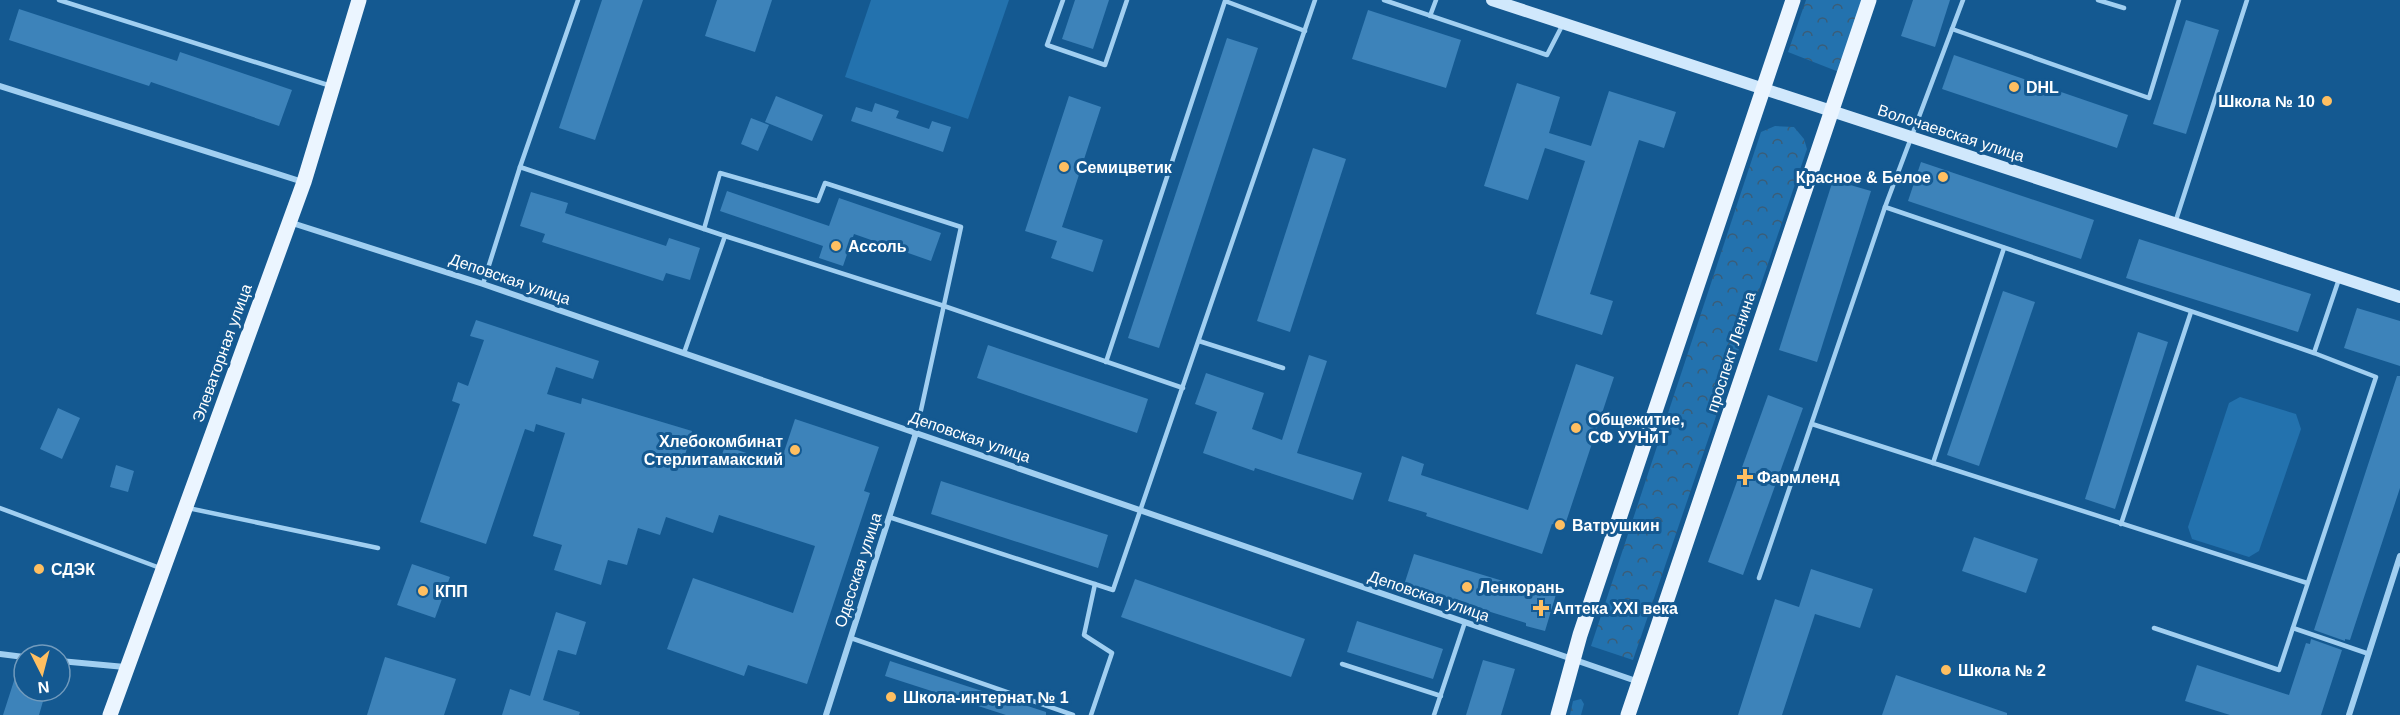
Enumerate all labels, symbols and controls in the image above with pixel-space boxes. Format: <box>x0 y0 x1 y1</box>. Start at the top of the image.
place label: DHL <box>2026 79 2059 96</box>
marker: DHL <box>2007 80 2021 94</box>
place label: Школа № 10 <box>2218 93 2315 110</box>
marker: Школа № 10 <box>2320 94 2334 108</box>
street label: Волочаевская улица <box>1876 101 2027 165</box>
place label: Семицветик <box>1076 159 1173 176</box>
marker: Семицветик <box>1057 160 1071 174</box>
place label: Красное & Белое <box>1796 169 1931 186</box>
marker: Красное & Белое <box>1936 170 1950 184</box>
place label: Ассоль <box>848 238 907 255</box>
marker: Ассоль <box>829 239 843 253</box>
street label: Деповская улица <box>447 250 573 308</box>
street label: Элеваторная улица <box>189 281 255 424</box>
street label: проспект Ленина <box>1703 289 1759 414</box>
street label: Деповская улица <box>907 408 1033 466</box>
place label: Общежитие, СФ УУНиТ <box>1588 411 1685 446</box>
marker: Общежитие, СФ УУНиТ <box>1569 421 1583 435</box>
place label: Хлебокомбинат Стерлитамакский <box>644 433 783 468</box>
marker: Хлебокомбинат Стерлитамакский <box>788 443 802 457</box>
place label: Фармленд <box>1757 469 1840 486</box>
marker: Фармленд <box>1738 470 1752 484</box>
street label: Одесская улица <box>831 510 885 630</box>
place label: Ватрушкин <box>1572 517 1660 534</box>
marker: Ватрушкин <box>1553 518 1567 532</box>
place label: СДЭК <box>51 561 95 578</box>
marker: СДЭК <box>32 562 46 576</box>
street label: Деповская улица <box>1366 567 1492 625</box>
place label: Ленкорань <box>1479 579 1565 596</box>
marker: Ленкорань <box>1460 580 1474 594</box>
place label: КПП <box>435 583 468 600</box>
marker: КПП <box>416 584 430 598</box>
place label: Аптека ХХI века <box>1553 600 1678 617</box>
marker: Аптека ХХI века <box>1534 601 1548 615</box>
north arrow <box>12 643 72 703</box>
place label: Школа № 2 <box>1958 662 2046 679</box>
marker: Школа № 2 <box>1939 663 1953 677</box>
text: N <box>37 678 50 696</box>
place label: Школа-интернат № 1 <box>903 689 1069 706</box>
marker: Школа-интернат № 1 <box>884 690 898 704</box>

